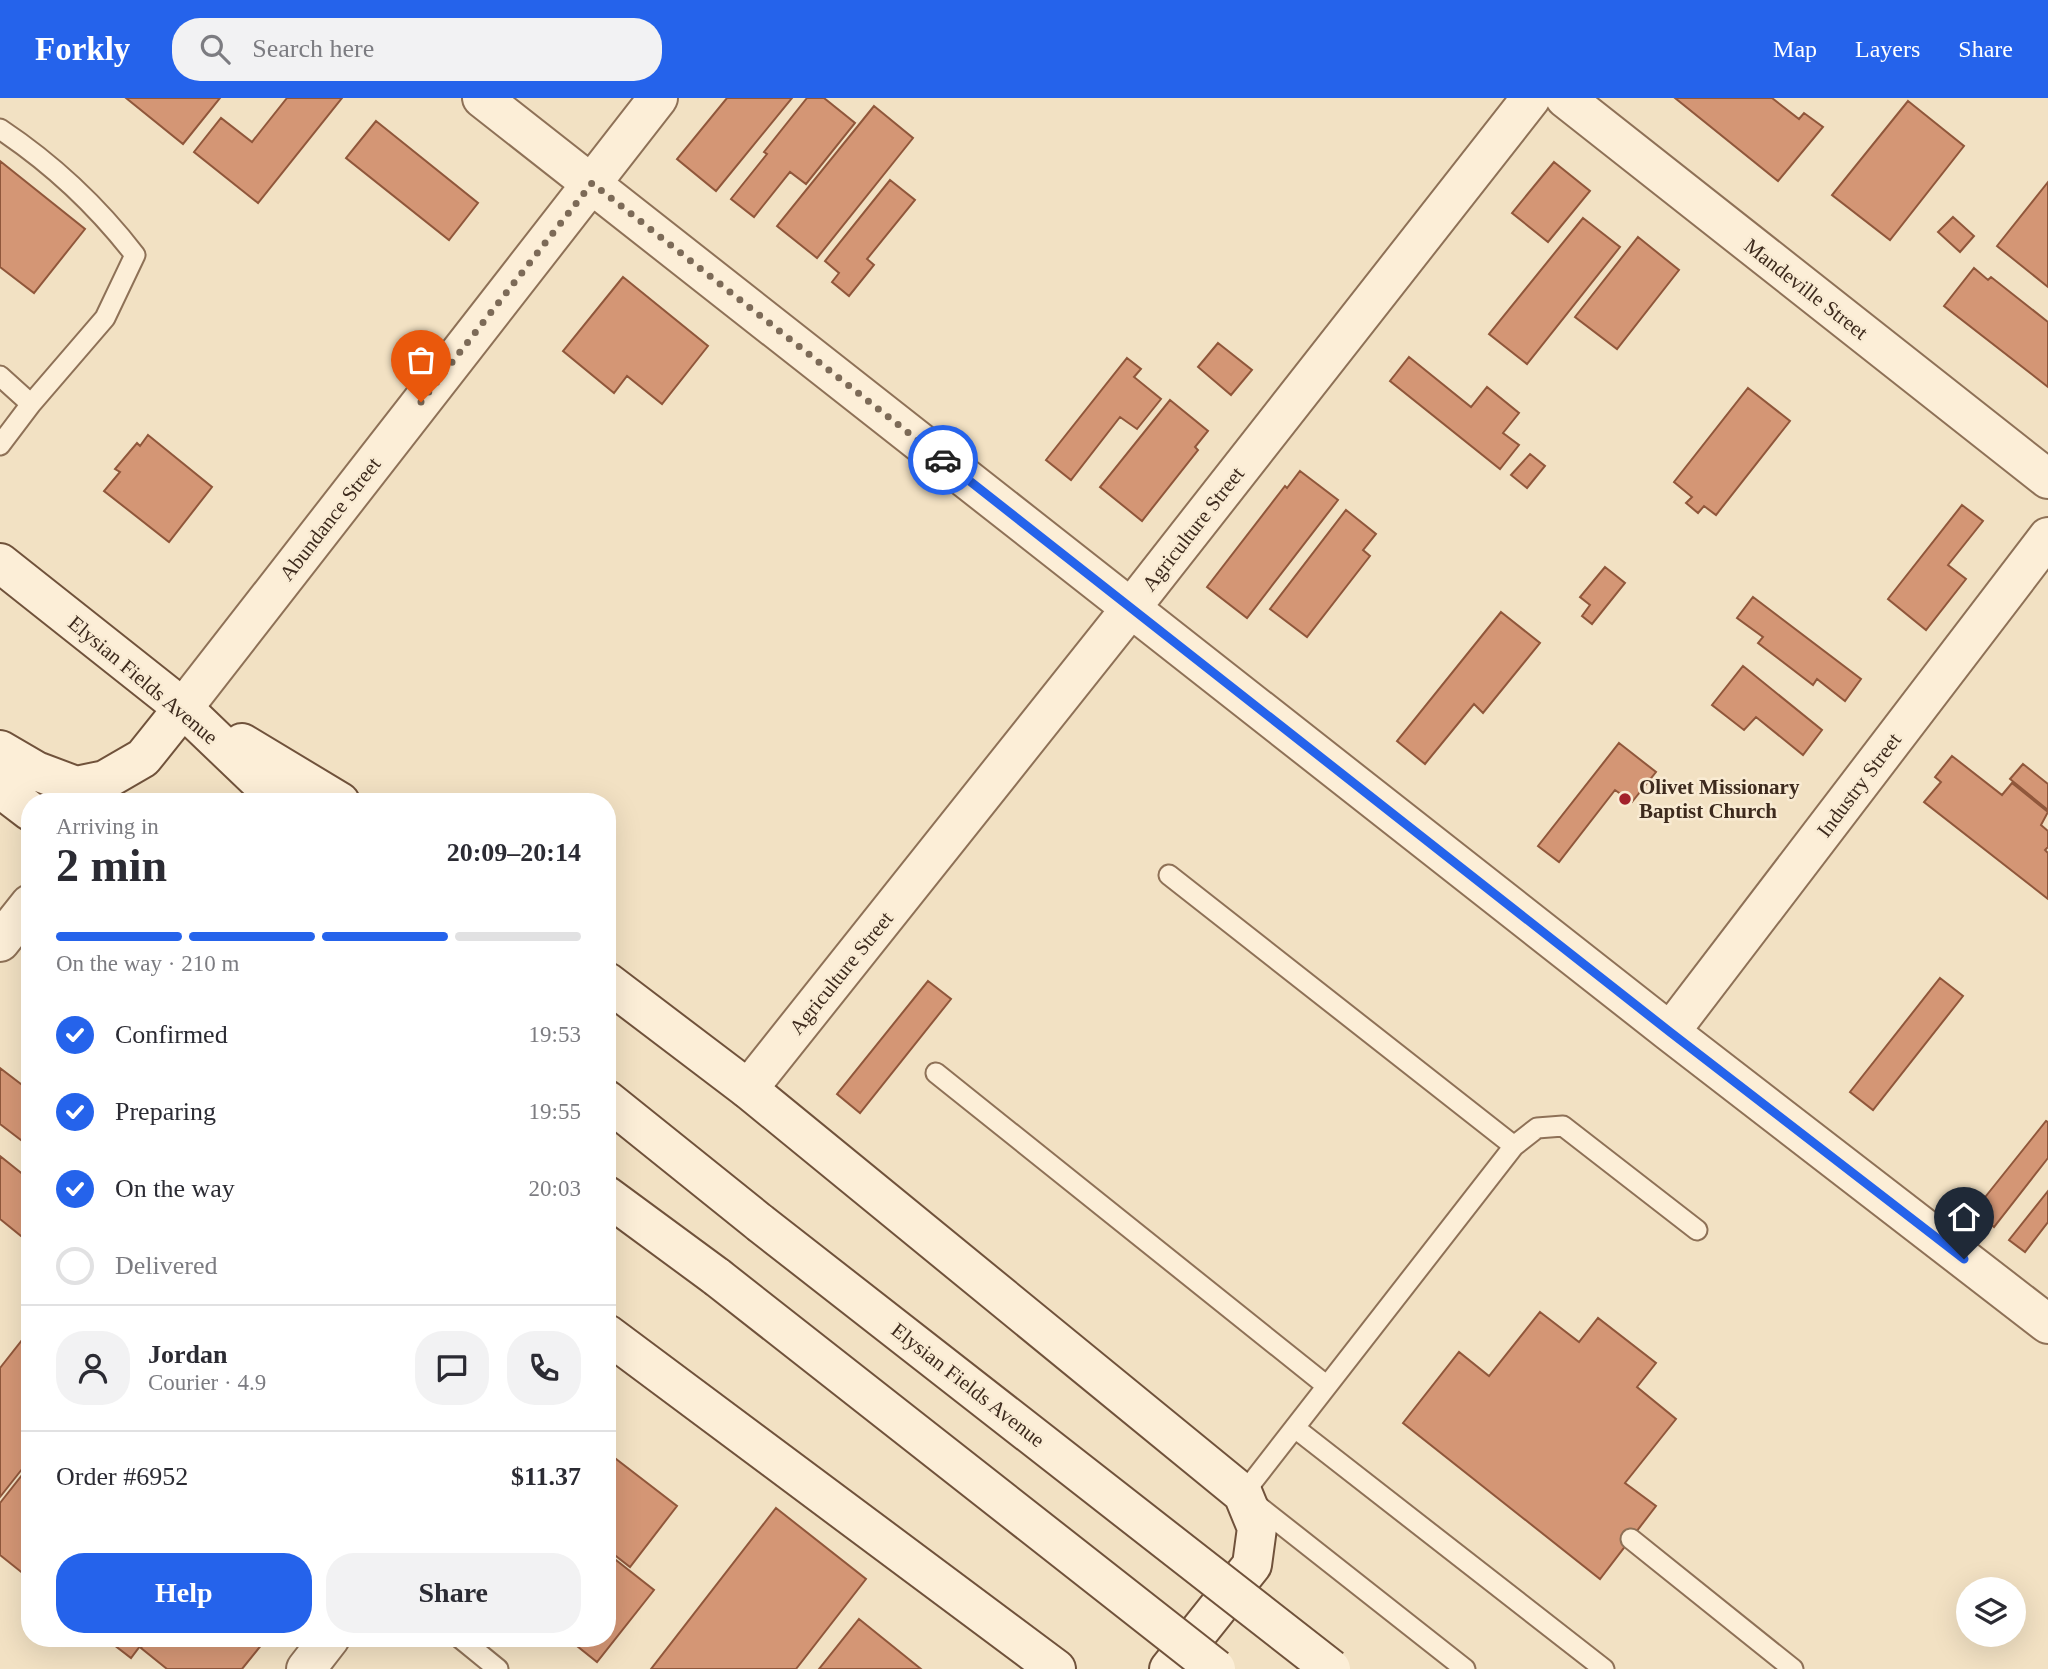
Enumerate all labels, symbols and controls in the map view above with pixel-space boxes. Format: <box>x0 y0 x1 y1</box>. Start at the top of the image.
search box <box>172 18 662 81</box>
icon: search <box>196 30 234 68</box>
text: Forkly <box>35 31 130 67</box>
text: Search here <box>252 34 374 63</box>
text: Map <box>1773 36 1817 62</box>
text: Layers <box>1855 36 1920 62</box>
text: Share <box>1958 36 2013 62</box>
street label: Mandeville Street <box>1740 233 1873 345</box>
pin <box>391 330 451 402</box>
icon: bag <box>402 341 440 379</box>
courier <box>908 425 978 495</box>
icon: car <box>924 441 962 479</box>
street label: Abundance Street <box>274 452 386 585</box>
street label: Agriculture Street <box>1137 462 1249 596</box>
street label: Elysian Fields Avenue <box>63 611 223 749</box>
street label: Industry Street <box>1812 728 1906 842</box>
place label: Olivet Missionary Baptist Church <box>1639 775 1800 823</box>
marker: Olivet Missionary Baptist Church <box>1617 791 1633 807</box>
text: Arriving in <box>56 814 159 839</box>
text: 20:09–20:14 <box>447 838 581 867</box>
text: 2 min <box>56 840 167 891</box>
street label: Agriculture Street <box>784 907 898 1039</box>
text: On the way · 210 m <box>56 951 239 976</box>
icon: check <box>56 1016 94 1054</box>
text: Confirmed <box>115 1020 228 1049</box>
text: 19:53 <box>529 1022 581 1047</box>
icon: check <box>56 1093 94 1131</box>
text: Preparing <box>115 1097 216 1126</box>
text: 19:55 <box>529 1099 581 1124</box>
icon: check <box>56 1170 94 1208</box>
text: On the way <box>115 1174 235 1203</box>
text: 20:03 <box>529 1176 581 1201</box>
pin <box>1934 1187 1994 1259</box>
icon: home <box>1945 1198 1983 1236</box>
text: Delivered <box>115 1251 218 1280</box>
street label: Elysian Fields Avenue <box>887 1318 1049 1452</box>
button: person <box>56 1331 130 1405</box>
button: chat <box>415 1331 489 1405</box>
button: phone <box>507 1331 581 1405</box>
text: Jordan <box>148 1340 227 1369</box>
text: Courier · 4.9 <box>148 1370 266 1395</box>
text: Order #6952 <box>56 1462 188 1491</box>
text: $11.37 <box>511 1462 581 1491</box>
button: Help <box>56 1553 312 1633</box>
button: Share <box>326 1553 581 1633</box>
map controls <box>1956 1577 2026 1647</box>
button: layers <box>1956 1577 2026 1647</box>

